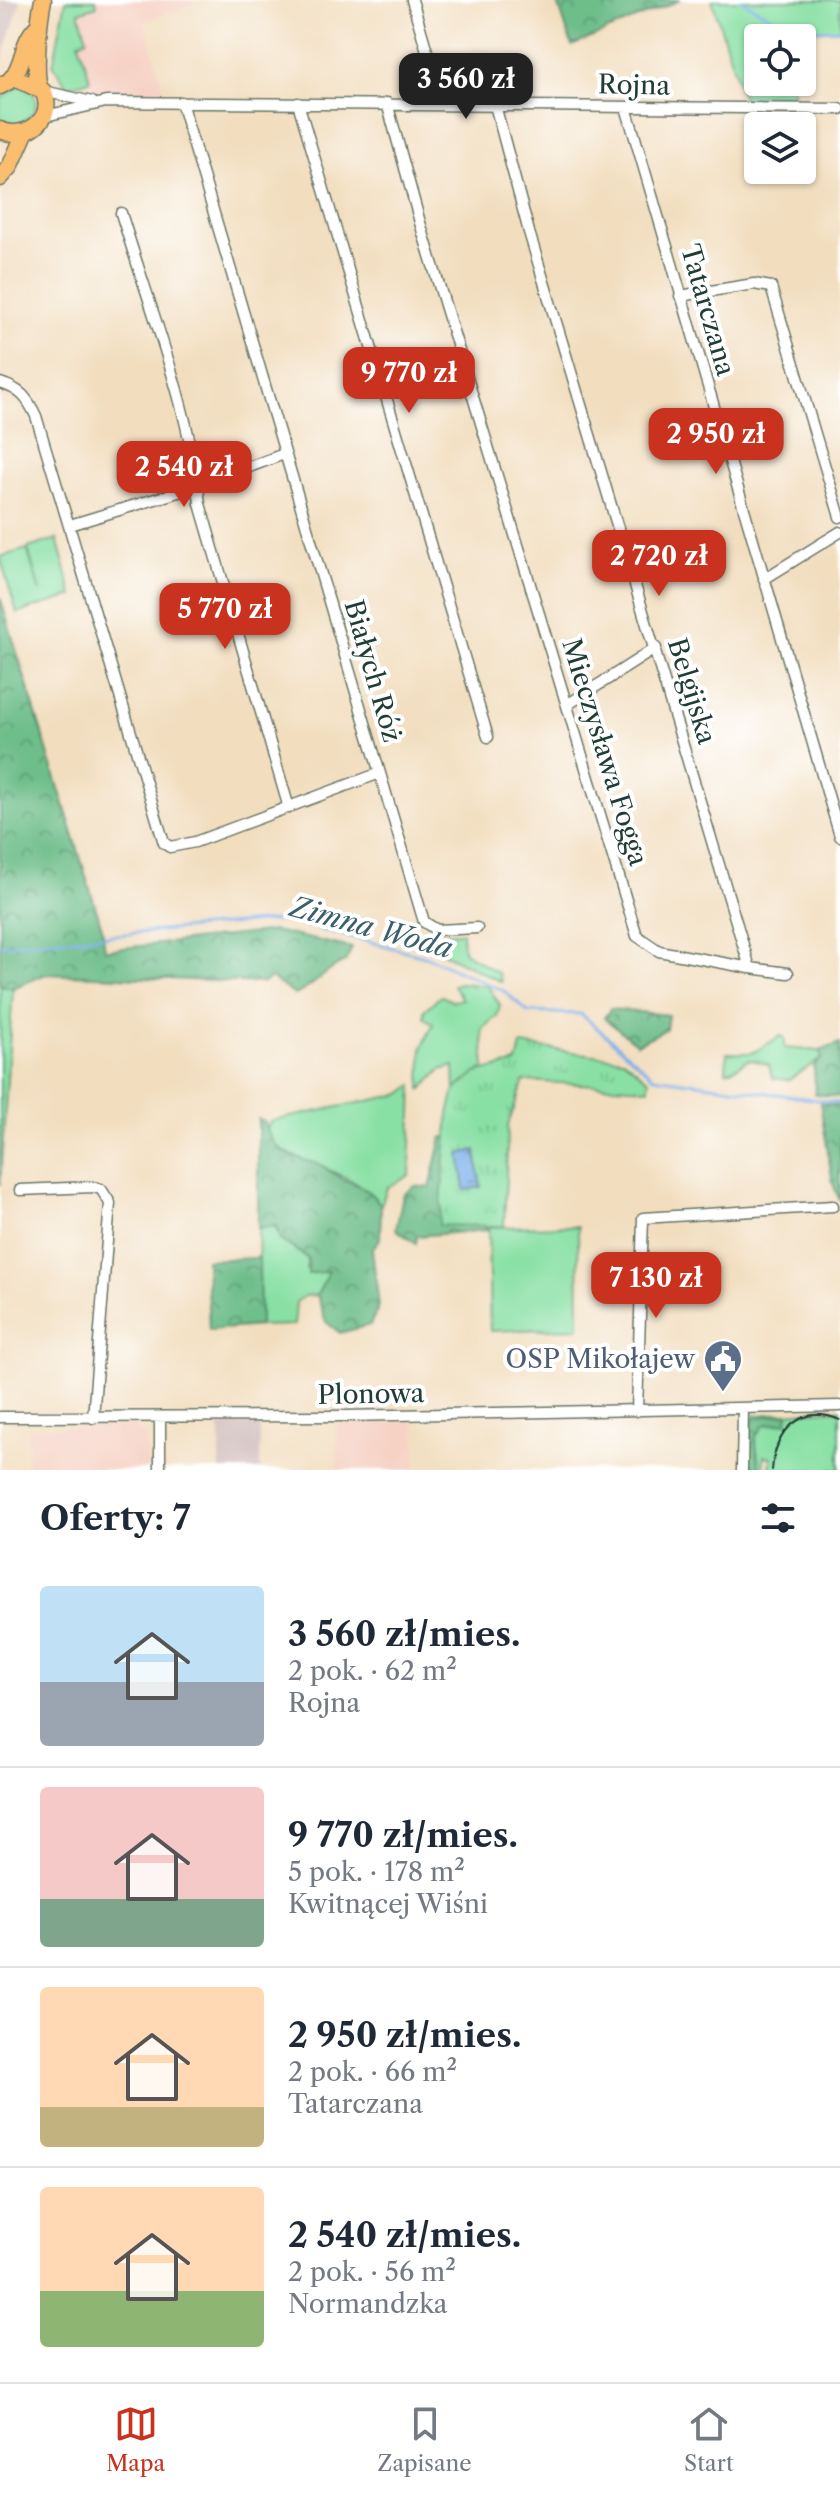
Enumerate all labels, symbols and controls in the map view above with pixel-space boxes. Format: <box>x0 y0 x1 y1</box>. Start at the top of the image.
map controls <box>744 24 816 184</box>
button: locate <box>744 24 816 96</box>
pin: 3 560 zł <box>383 53 549 121</box>
text: 3 560 zł <box>417 63 515 95</box>
street label: Rojna <box>598 68 671 102</box>
button: layers <box>744 112 816 184</box>
street label: Tatarczana <box>674 241 742 380</box>
pin: 9 770 zł <box>326 347 492 415</box>
text: 9 770 zł <box>361 357 457 389</box>
pin: 2 950 zł <box>633 408 799 476</box>
text: 2 950 zł <box>667 418 765 450</box>
pin: 2 540 zł <box>101 441 267 509</box>
text: 2 540 zł <box>135 451 233 483</box>
pin: 2 720 zł <box>576 530 742 598</box>
text: 2 720 zł <box>610 540 708 572</box>
pin: 5 770 zł <box>142 583 308 651</box>
text: 5 770 zł <box>177 593 273 625</box>
street label: Białych Róż <box>337 596 409 746</box>
street label: Belgijska <box>661 634 723 748</box>
street label: Mieczysława Fogga <box>555 635 655 870</box>
water label: Zimna Woda <box>285 889 457 965</box>
pin: 7 130 zł <box>573 1252 739 1320</box>
text: 7 130 zł <box>609 1262 703 1294</box>
public building icon: OSP Mikołajew <box>702 1338 744 1393</box>
place label: OSP Mikołajew <box>506 1343 695 1375</box>
street label: Plonowa <box>317 1377 425 1411</box>
icon: filters <box>756 1496 800 1540</box>
text: Oferty: 7 <box>40 1497 191 1539</box>
text: 3 560 zł/mies. <box>288 1613 521 1655</box>
icon: home <box>104 1618 200 1714</box>
text: 2 pok. · 62 m² <box>288 1655 457 1687</box>
text: Rojna <box>288 1687 360 1719</box>
text: 9 770 zł/mies. <box>288 1814 518 1856</box>
icon: home <box>104 1819 200 1915</box>
text: 5 pok. · 178 m² <box>288 1856 465 1888</box>
text: Kwitnącej Wiśni <box>288 1888 488 1920</box>
text: 2 950 zł/mies. <box>288 2014 521 2056</box>
icon: home <box>104 2019 200 2115</box>
text: 2 pok. · 66 m² <box>288 2056 457 2088</box>
text: Tatarczana <box>288 2088 423 2120</box>
text: 2 540 zł/mies. <box>288 2214 521 2256</box>
icon: home <box>104 2219 200 2315</box>
text: 2 pok. · 56 m² <box>288 2256 456 2288</box>
text: Normandzka <box>288 2288 447 2320</box>
tab: Mapa <box>106 2402 165 2477</box>
tab: Zapisane <box>378 2402 472 2477</box>
tab: Start <box>684 2402 734 2477</box>

